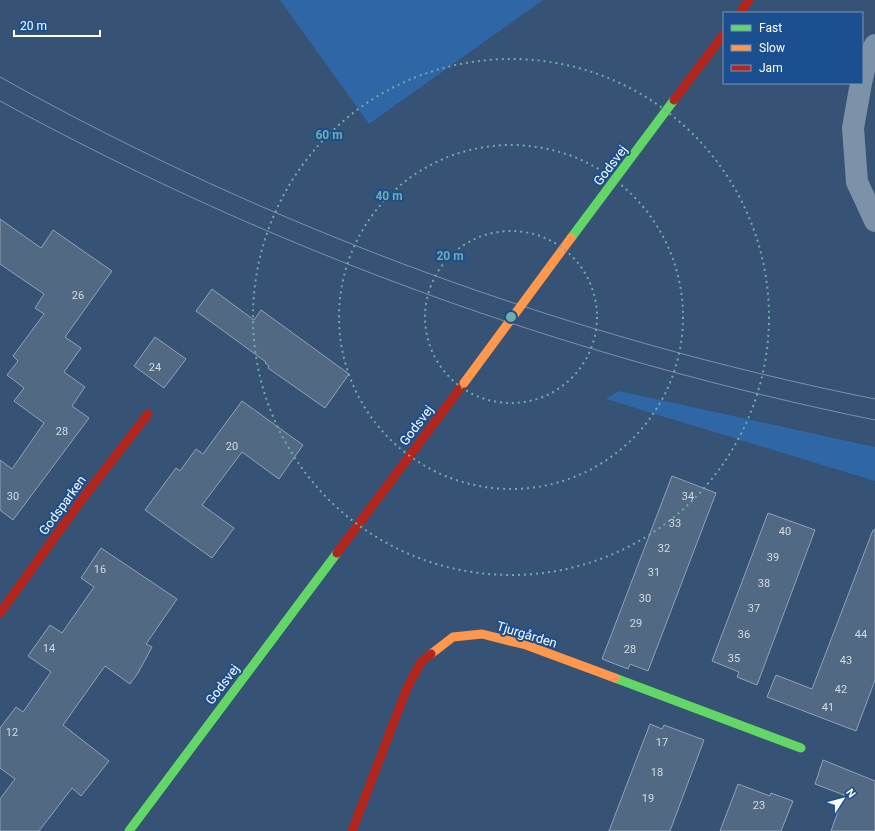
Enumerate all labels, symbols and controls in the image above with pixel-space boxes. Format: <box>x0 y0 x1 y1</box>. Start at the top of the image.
scale bar <box>14 12 100 38</box>
legend <box>723 12 863 84</box>
text: 20 m <box>20 19 47 33</box>
text: Fast <box>759 21 782 35</box>
text: Slow <box>759 41 785 55</box>
text: Jam <box>759 61 783 75</box>
text: 60 m <box>315 128 343 142</box>
street label: Godsvej <box>590 142 630 188</box>
text: 40 m <box>375 189 403 203</box>
text: 20 m <box>436 249 464 263</box>
house number: 26 <box>72 289 84 302</box>
centre of rings <box>504 310 518 324</box>
house number: 24 <box>149 361 161 374</box>
street label: Godsvej <box>396 402 436 448</box>
house number: 28 <box>56 425 68 438</box>
house number: 20 <box>226 440 238 453</box>
street label: Godsparken <box>36 473 89 538</box>
house number: 30 <box>7 490 19 503</box>
house number: 34 <box>682 490 694 503</box>
house number: 33 <box>669 517 681 530</box>
house number: 40 <box>779 525 791 538</box>
house number: 32 <box>658 542 670 555</box>
house number: 39 <box>767 551 779 564</box>
house number: 16 <box>94 563 106 576</box>
house number: 31 <box>648 566 660 579</box>
house number: 38 <box>758 577 770 590</box>
house number: 30 <box>639 592 651 605</box>
house number: 37 <box>748 602 760 615</box>
house number: 29 <box>630 617 642 630</box>
street label: Tjurgården <box>495 618 559 651</box>
house number: 36 <box>738 628 750 641</box>
house number: 44 <box>855 628 867 641</box>
house number: 14 <box>43 642 55 655</box>
house number: 28 <box>624 643 636 656</box>
house number: 35 <box>728 652 740 665</box>
house number: 43 <box>840 654 852 667</box>
street label: Godsvej <box>202 661 242 707</box>
house number: 42 <box>835 683 847 696</box>
house number: 41 <box>822 701 834 714</box>
house number: 12 <box>6 726 18 739</box>
house number: 17 <box>656 736 668 749</box>
house number: 18 <box>651 766 663 779</box>
north arrow <box>823 779 863 819</box>
text: N <box>843 786 858 801</box>
house number: 19 <box>642 792 654 805</box>
house number: 23 <box>753 799 765 812</box>

